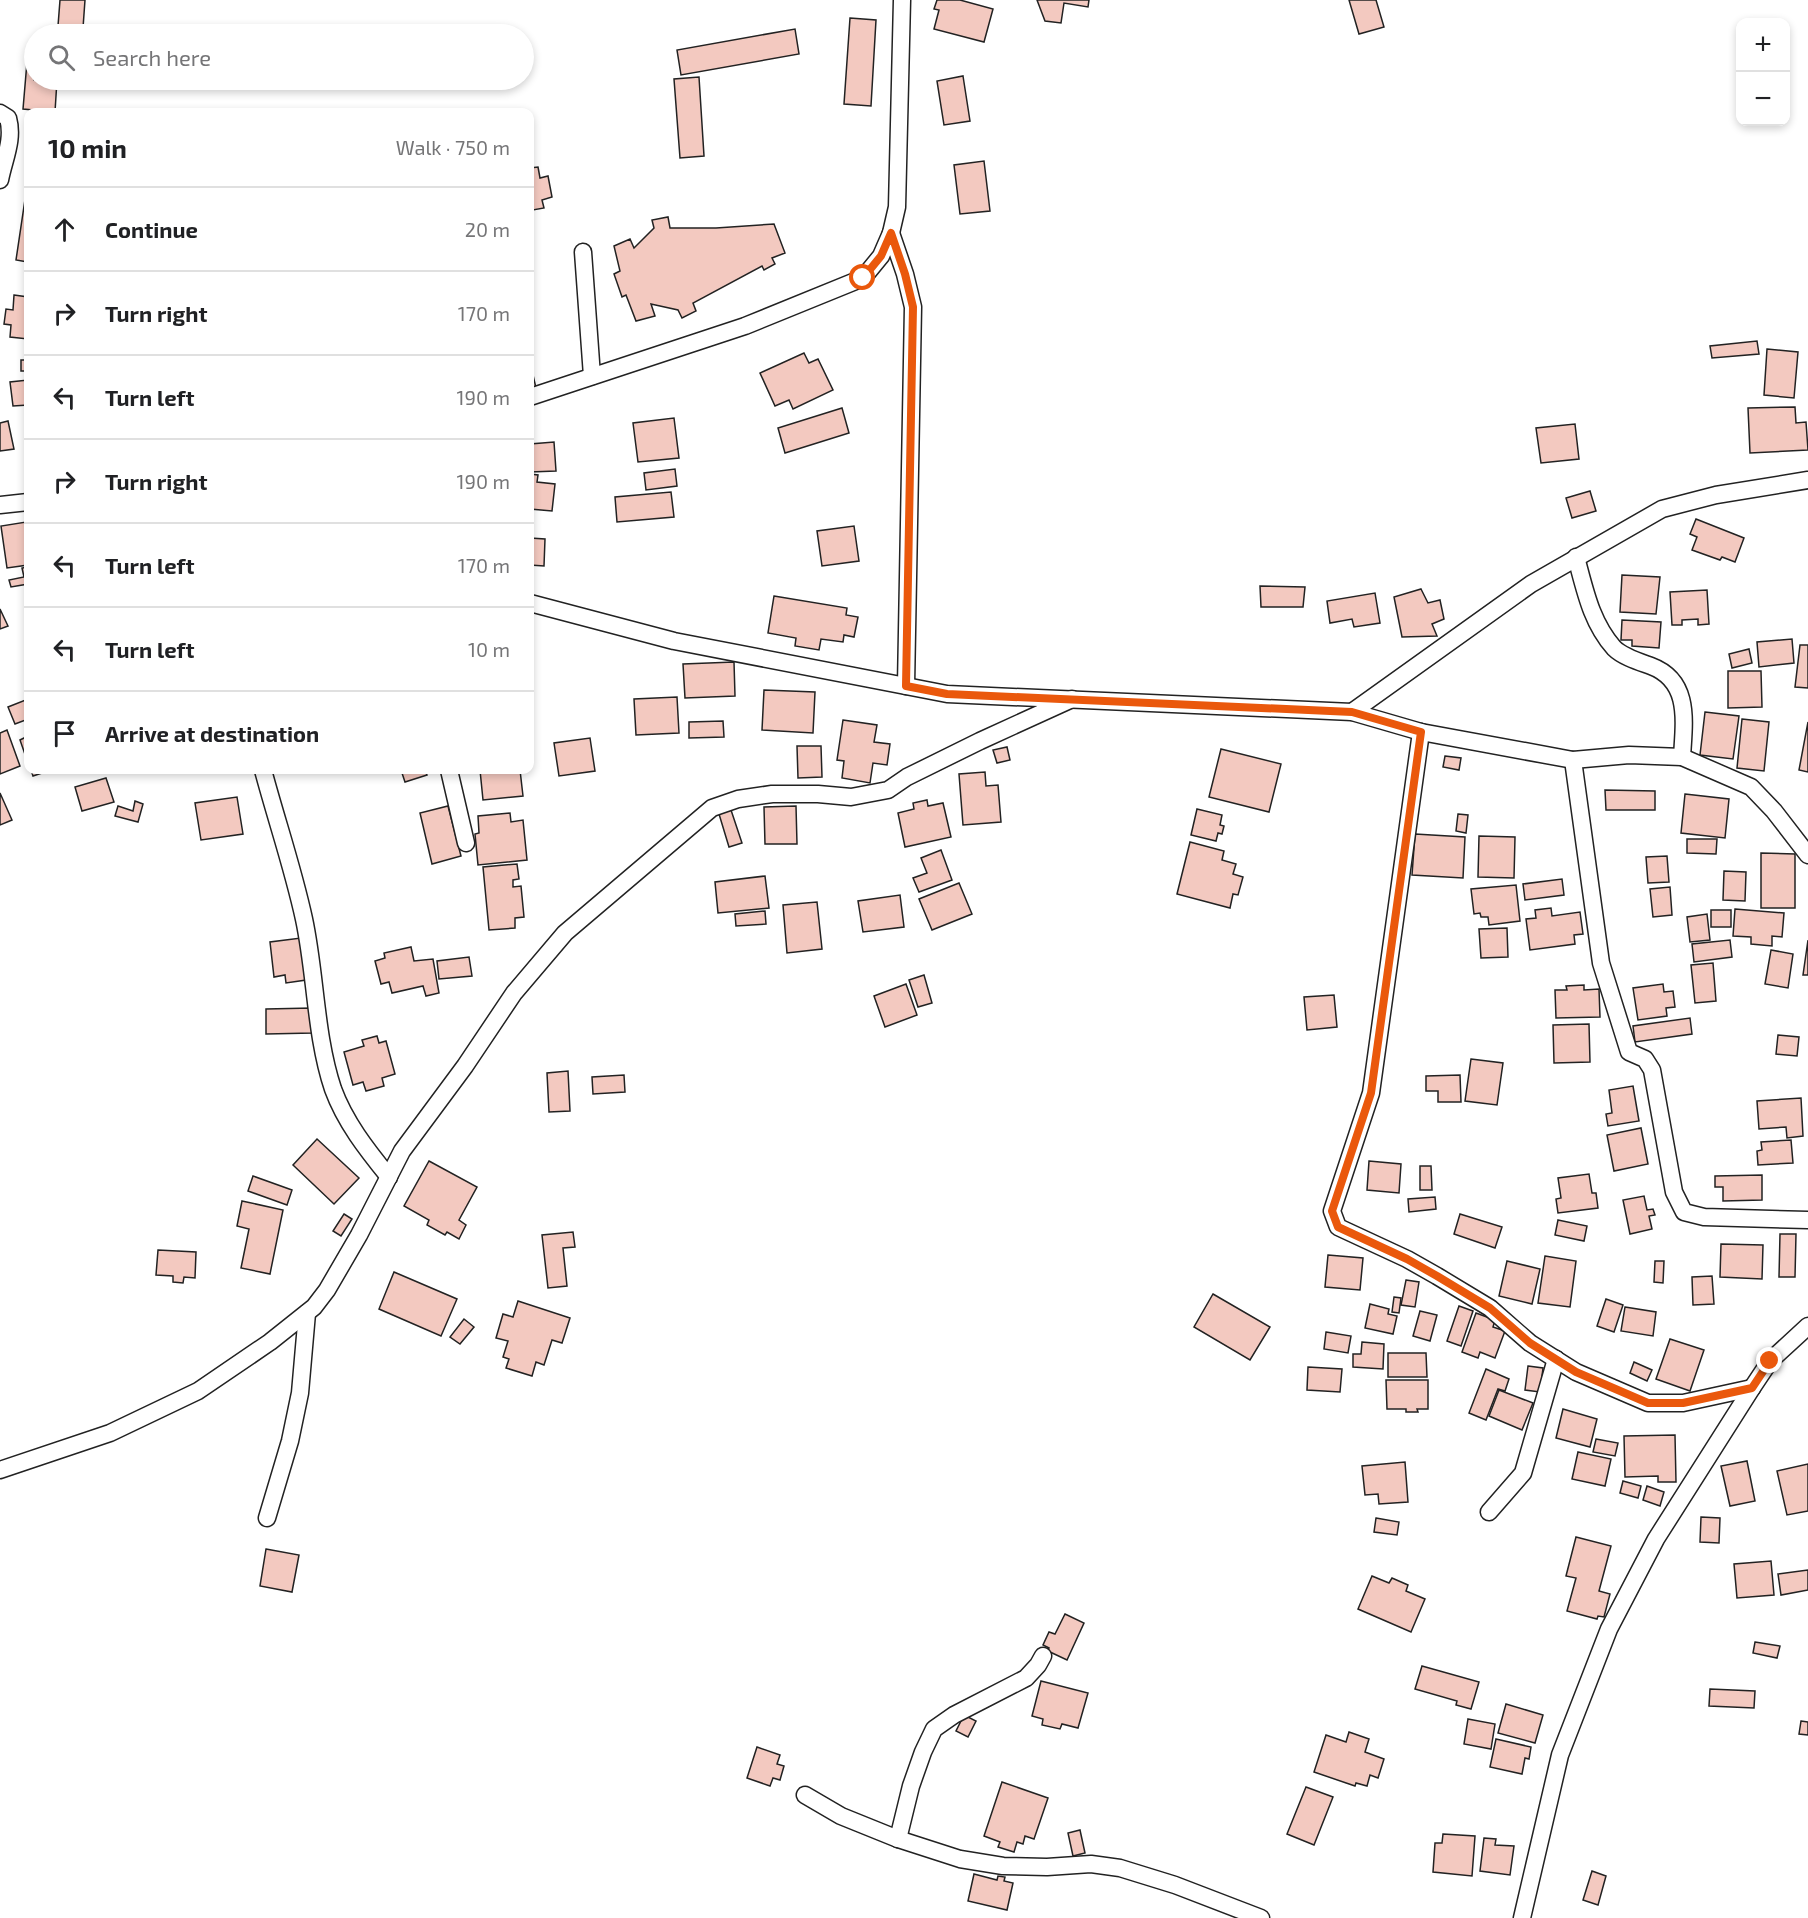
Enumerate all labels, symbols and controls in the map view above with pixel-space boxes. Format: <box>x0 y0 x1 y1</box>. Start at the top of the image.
map controls <box>1736 18 1790 126</box>
button: + <box>1736 18 1790 72</box>
search box <box>24 24 534 90</box>
icon: search <box>45 41 78 74</box>
text: Search here <box>93 44 211 70</box>
button: − <box>1736 72 1790 126</box>
text: 10 min <box>48 132 127 163</box>
text: Walk · 750 m <box>396 135 510 159</box>
icon: ahead <box>48 213 81 246</box>
text: Continue <box>105 216 198 242</box>
text: 20 m <box>465 217 510 241</box>
route start <box>849 264 875 290</box>
icon: right <box>48 297 81 330</box>
text: Turn right <box>105 300 207 326</box>
text: 170 m <box>458 301 510 325</box>
icon: left <box>48 381 81 414</box>
text: Turn left <box>105 384 194 410</box>
text: 190 m <box>457 385 510 409</box>
icon: right <box>48 465 81 498</box>
text: Turn right <box>105 468 207 494</box>
text: 190 m <box>457 469 510 493</box>
icon: left <box>48 549 81 582</box>
text: Turn left <box>105 552 194 578</box>
text: 170 m <box>458 553 510 577</box>
icon: left <box>48 633 81 666</box>
text: Turn left <box>105 636 194 662</box>
text: 10 m <box>468 637 510 661</box>
icon: arrive <box>48 717 81 750</box>
text: Arrive at destination <box>105 720 319 746</box>
route end <box>1756 1347 1782 1373</box>

